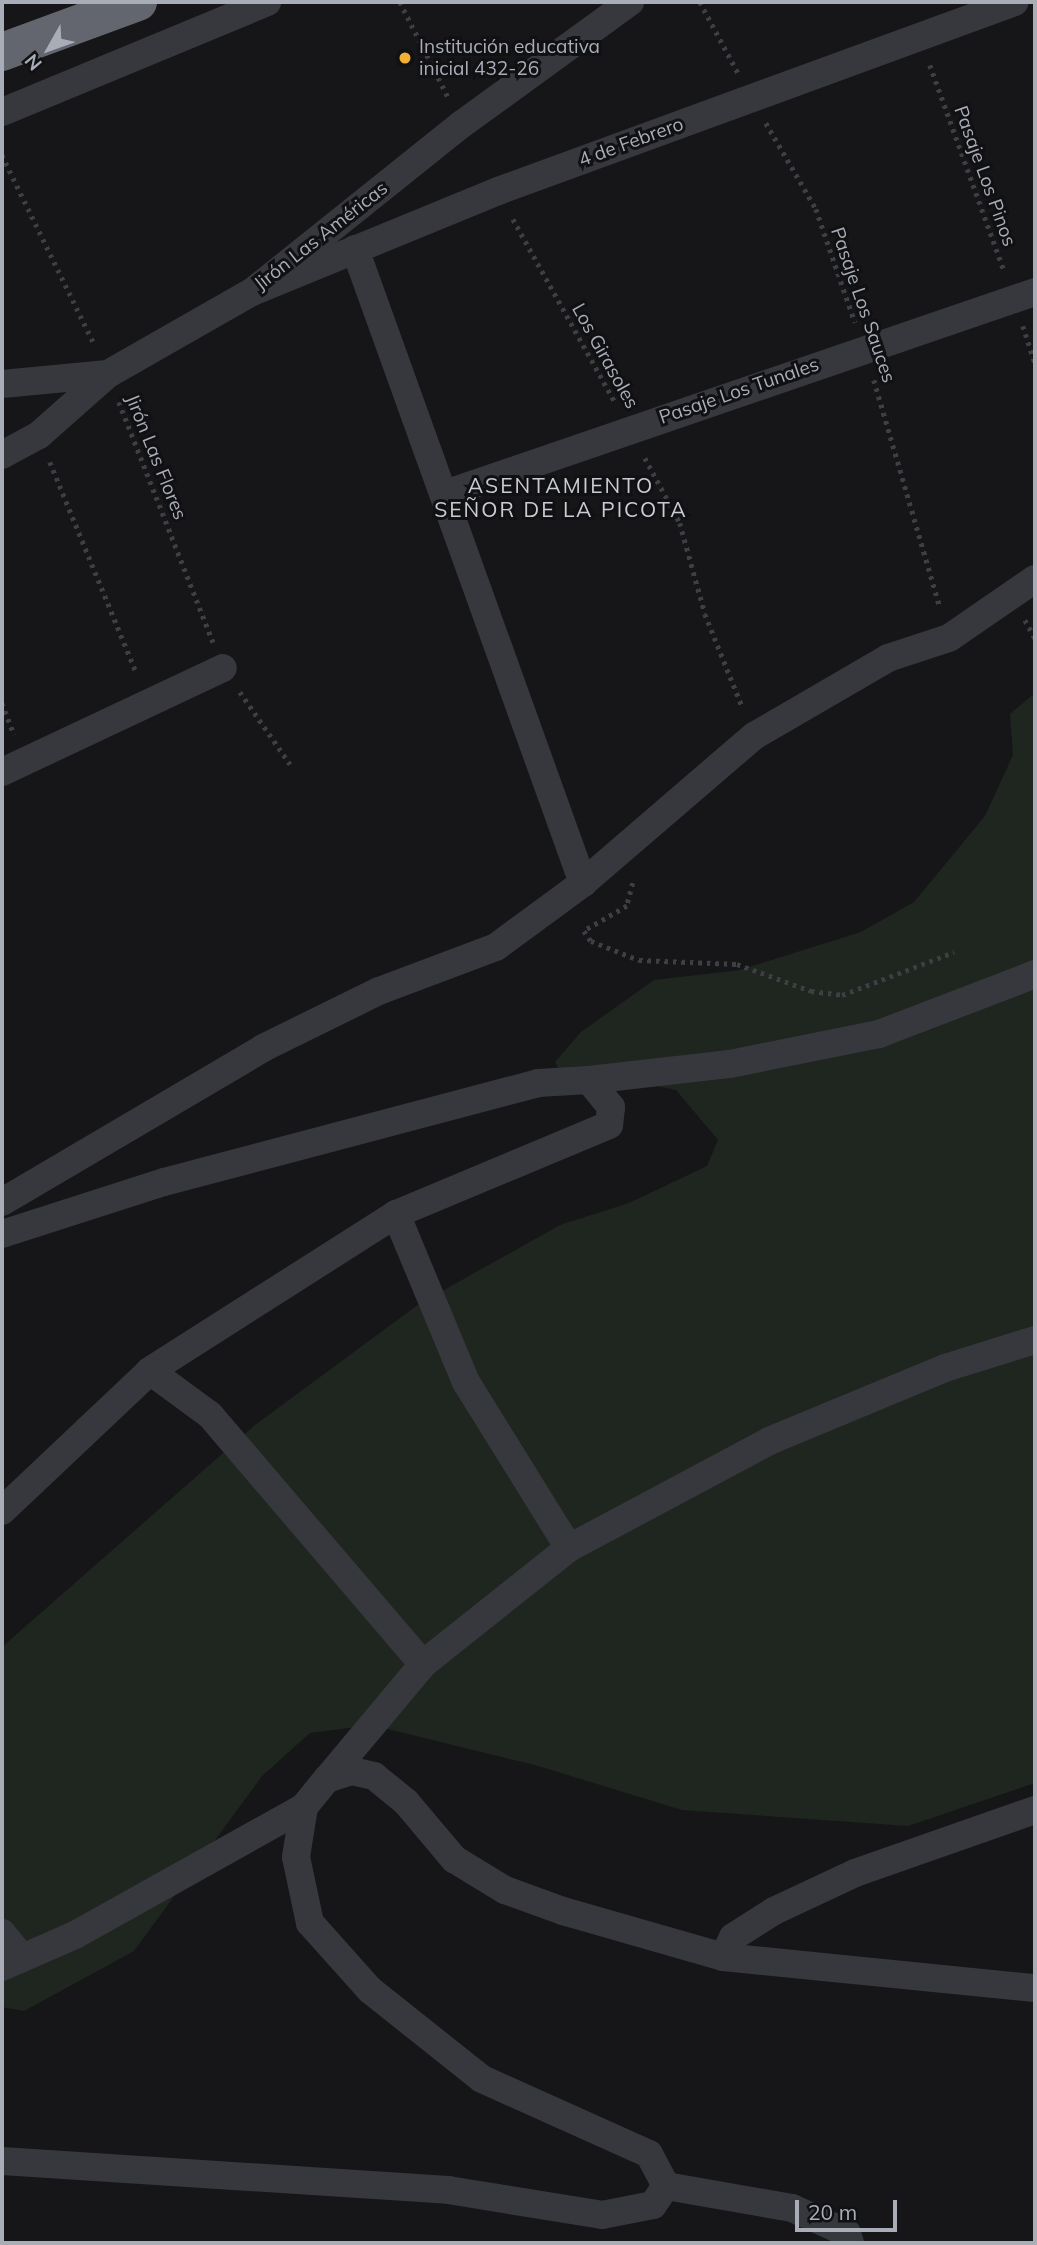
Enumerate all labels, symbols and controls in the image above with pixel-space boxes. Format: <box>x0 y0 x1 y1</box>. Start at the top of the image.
north arrow <box>14 14 84 84</box>
place label: Institución educativa inicial 432-26 <box>419 36 600 80</box>
text: N <box>19 49 47 76</box>
marker: Institución educativa inicial 432-26 <box>397 50 413 66</box>
street label: Pasaje Los Pinos <box>949 103 1021 249</box>
street label: 4 de Febrero <box>575 113 687 171</box>
street label: Jirón Las Américas <box>250 177 392 295</box>
street label: Pasaje Los Sauces <box>826 224 900 386</box>
street label: Los Girasoles <box>567 299 643 413</box>
street label: Pasaje Los Tunales <box>656 353 822 429</box>
street label: Jirón Las Flores <box>120 391 192 523</box>
district label: ASENTAMIENTO SEÑOR DE LA PICOTA <box>436 472 686 522</box>
scale bar <box>799 2186 900 2230</box>
text: 20 m <box>808 2199 857 2225</box>

